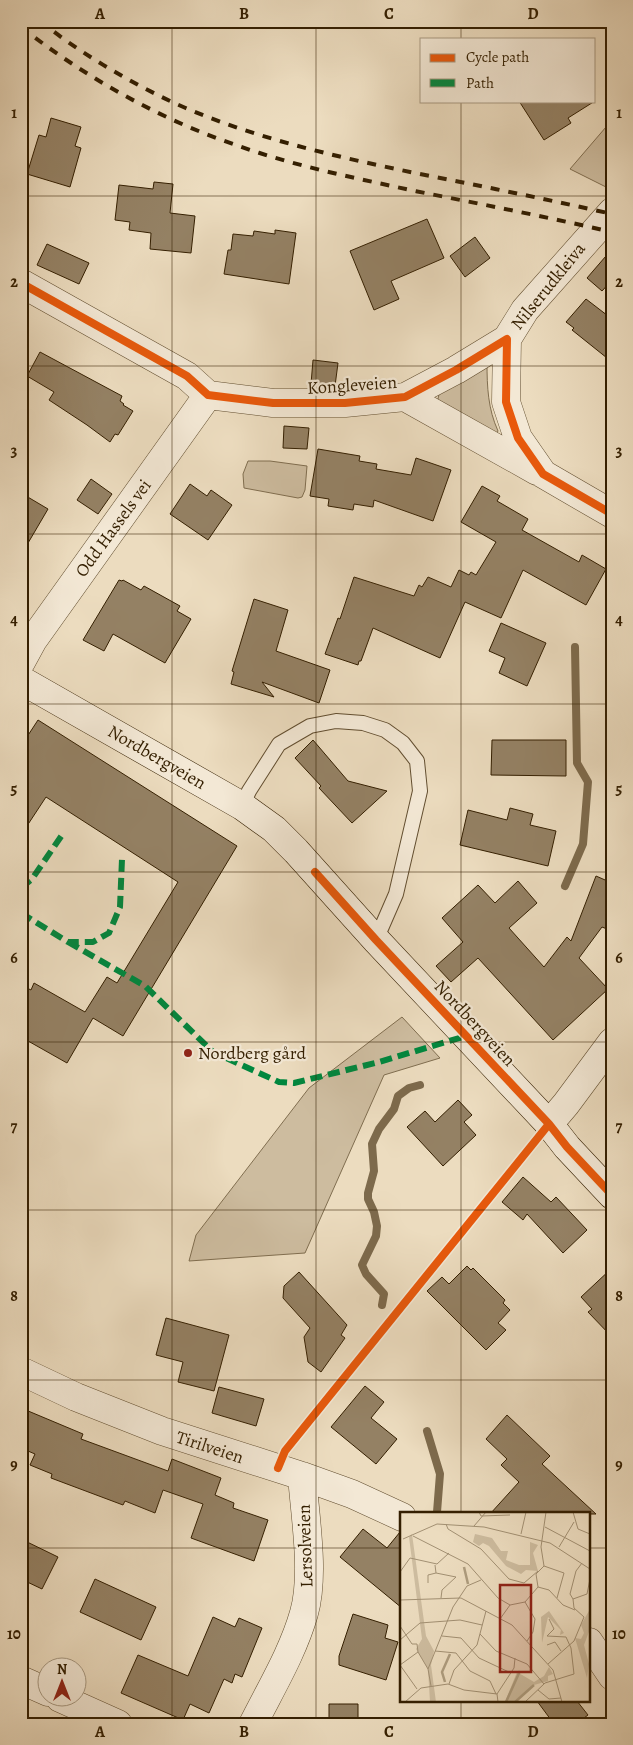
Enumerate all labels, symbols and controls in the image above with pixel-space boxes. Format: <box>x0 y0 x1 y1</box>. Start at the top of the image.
text: A <box>94 3 106 25</box>
text: B <box>239 3 249 25</box>
text: C <box>384 3 394 25</box>
text: D <box>527 3 539 25</box>
legend <box>420 38 596 102</box>
text: Cycle path <box>466 47 529 67</box>
text: Path <box>466 73 494 93</box>
text: 1 <box>11 102 17 124</box>
text: 1 <box>616 102 622 124</box>
street label: Nilserudkleiva <box>505 237 591 335</box>
text: 2 <box>10 271 18 293</box>
text: 2 <box>615 271 623 293</box>
street label: Kongleveien <box>306 370 398 400</box>
text: 3 <box>11 440 18 462</box>
text: 3 <box>616 440 623 462</box>
street label: Odd Hassels vei <box>69 474 157 582</box>
text: 4 <box>10 609 18 631</box>
text: 4 <box>615 609 623 631</box>
street label: Nordbergveien <box>103 719 211 795</box>
text: 5 <box>11 778 18 800</box>
text: 5 <box>616 778 623 800</box>
text: 6 <box>10 947 18 969</box>
text: 6 <box>615 947 623 969</box>
street label: Nordbergveien <box>429 975 521 1071</box>
place label: Nordberg gård <box>198 1041 306 1065</box>
marker: Nordberg gård <box>182 1047 194 1059</box>
text: 7 <box>11 1116 18 1138</box>
text: 7 <box>616 1116 623 1138</box>
text: 8 <box>10 1285 18 1307</box>
text: 8 <box>615 1285 623 1307</box>
street label: Tirilveien <box>173 1425 247 1469</box>
text: 9 <box>10 1454 18 1476</box>
text: 9 <box>615 1454 623 1476</box>
street label: Lersolveien <box>292 1504 318 1588</box>
inset map <box>400 1512 590 1702</box>
text: 10 <box>7 1623 21 1645</box>
text: 10 <box>612 1623 626 1645</box>
north arrow <box>38 1658 88 1708</box>
text: N <box>57 1660 67 1679</box>
text: A <box>94 1721 106 1743</box>
text: B <box>239 1721 249 1743</box>
text: C <box>384 1721 394 1743</box>
text: D <box>527 1721 539 1743</box>

